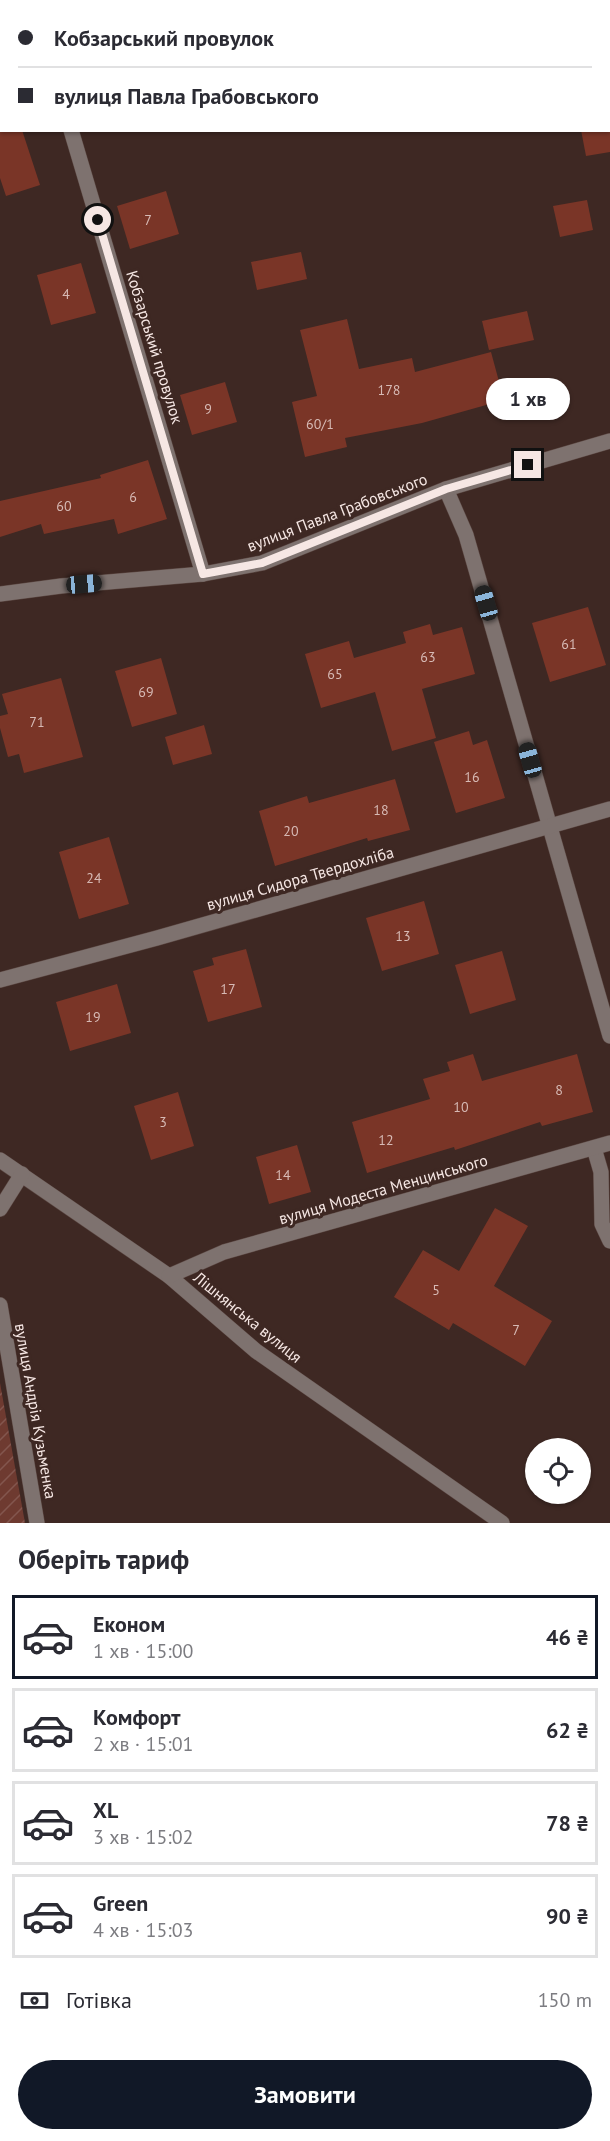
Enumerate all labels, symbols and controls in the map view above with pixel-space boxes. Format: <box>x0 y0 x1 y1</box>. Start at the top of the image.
text: Кобзарський провулок <box>54 24 274 52</box>
text: вулиця Павла Грабовського <box>54 82 319 110</box>
route start <box>84 206 111 233</box>
house number: 7 <box>144 211 152 229</box>
street label: Кобзарський провулок <box>122 268 188 426</box>
house number: 4 <box>62 285 70 303</box>
callout: 1 хв <box>486 378 570 420</box>
house number: 178 <box>378 381 400 399</box>
text: 1 хв <box>510 386 547 412</box>
house number: 9 <box>204 400 212 418</box>
house number: 60/1 <box>306 415 334 433</box>
route end <box>514 451 541 478</box>
street label: вулиця Павла Грабовського <box>244 468 430 556</box>
house number: 6 <box>129 488 137 506</box>
house number: 60 <box>56 497 72 515</box>
car <box>65 573 103 595</box>
car <box>472 583 500 623</box>
house number: 61 <box>561 635 577 653</box>
house number: 63 <box>420 648 436 666</box>
house number: 65 <box>327 665 343 683</box>
house number: 69 <box>138 683 154 701</box>
house number: 71 <box>29 713 45 731</box>
car <box>516 740 544 780</box>
house number: 16 <box>464 768 480 786</box>
house number: 18 <box>373 801 389 819</box>
house number: 20 <box>283 822 299 840</box>
street label: вулиця Сидора Твердохліба <box>204 842 396 914</box>
house number: 24 <box>86 869 102 887</box>
house number: 13 <box>395 927 411 945</box>
house number: 17 <box>220 980 236 998</box>
house number: 19 <box>85 1008 101 1026</box>
house number: 8 <box>555 1081 563 1099</box>
house number: 10 <box>453 1098 469 1116</box>
house number: 3 <box>159 1113 167 1131</box>
house number: 12 <box>378 1131 394 1149</box>
street label: вулиця Модеста Менцинського <box>276 1150 490 1228</box>
house number: 14 <box>275 1166 291 1184</box>
street label: Лішнянська вулиця <box>189 1266 306 1367</box>
house number: 5 <box>432 1281 440 1299</box>
house number: 7 <box>512 1321 520 1339</box>
street label: вулиця Андрія Кузьменка <box>11 1322 61 1500</box>
map controls <box>525 1438 591 1504</box>
button: locate <box>525 1438 591 1504</box>
text: Оберіть тариф <box>18 1542 189 1576</box>
icon: car <box>21 1610 75 1664</box>
text: Економ <box>93 1610 165 1638</box>
text: 46 ₴ <box>546 1623 589 1651</box>
text: 1 хв · 15:00 <box>93 1638 194 1664</box>
icon: car <box>21 1703 75 1757</box>
text: Комфорт <box>93 1703 181 1731</box>
text: 62 ₴ <box>546 1716 589 1744</box>
text: 2 хв · 15:01 <box>93 1731 194 1757</box>
icon: car <box>21 1796 75 1850</box>
text: XL <box>93 1796 118 1824</box>
text: 78 ₴ <box>546 1809 589 1837</box>
text: 3 хв · 15:02 <box>93 1824 194 1850</box>
icon: car <box>21 1889 75 1943</box>
text: Green <box>93 1889 148 1917</box>
text: 90 ₴ <box>546 1902 589 1930</box>
text: 4 хв · 15:03 <box>93 1917 194 1943</box>
icon: cash <box>18 1984 51 2017</box>
text: Готівка <box>66 1986 132 2014</box>
text: 150 m <box>538 1987 592 2013</box>
button: Замовити <box>18 2060 592 2129</box>

